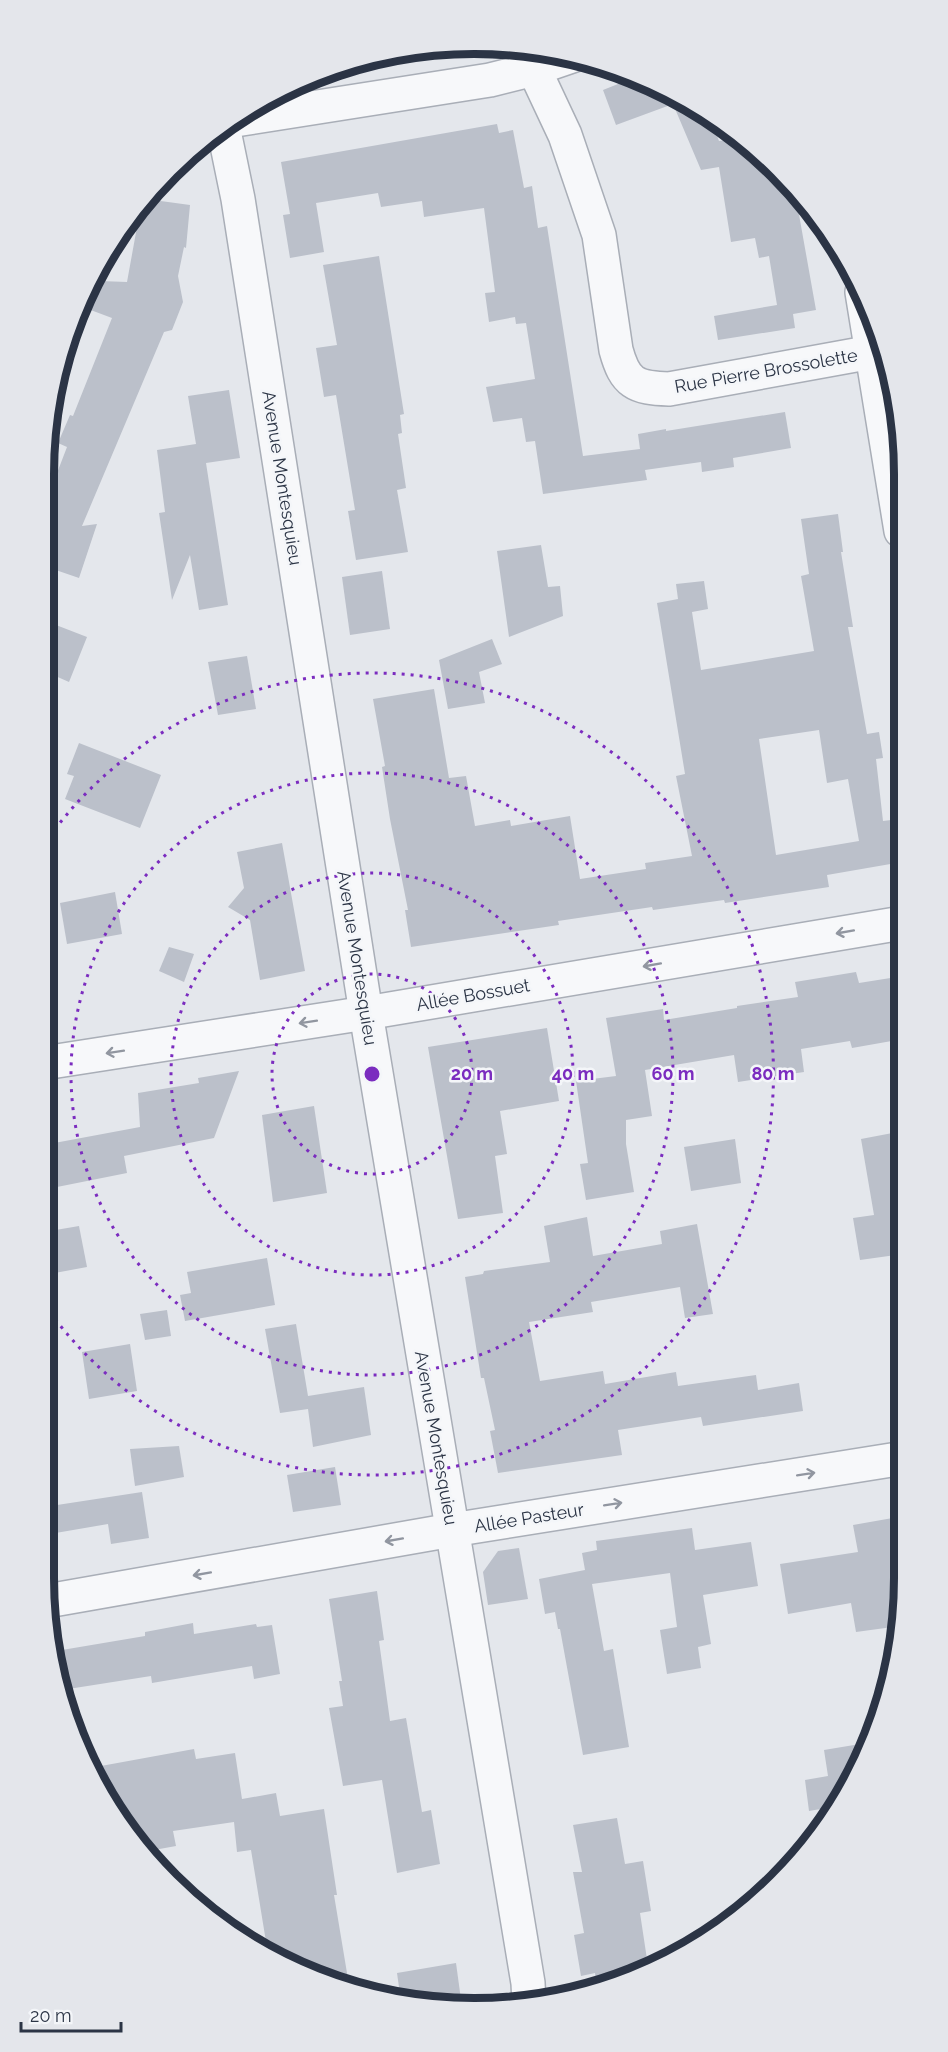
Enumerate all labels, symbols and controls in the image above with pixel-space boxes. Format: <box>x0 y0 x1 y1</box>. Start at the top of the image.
street label: Rue Pierre Brossolette <box>673 344 859 397</box>
street label: Avenue Montesquieu <box>258 389 307 567</box>
street label: Avenue Montesquieu <box>333 869 382 1047</box>
one-way arrow <box>835 927 855 938</box>
one-way arrow <box>643 959 663 970</box>
street label: Allée Bossuet <box>414 974 531 1015</box>
one-way arrow <box>298 1017 318 1028</box>
one-way arrow <box>106 1046 125 1057</box>
text: 20 m <box>451 1063 493 1084</box>
text: 40 m <box>552 1063 594 1084</box>
text: 60 m <box>651 1063 695 1084</box>
text: 80 m <box>751 1063 795 1084</box>
centre of rings <box>362 1064 382 1084</box>
street label: Avenue Montesquieu <box>411 1349 462 1527</box>
one-way arrow <box>795 1468 815 1479</box>
street label: Allée Pasteur <box>473 1498 586 1537</box>
one-way arrow <box>603 1499 623 1510</box>
one-way arrow <box>385 1535 405 1546</box>
one-way arrow <box>193 1569 212 1580</box>
scale bar <box>21 1995 122 2033</box>
text: 20 m <box>30 2005 72 2026</box>

